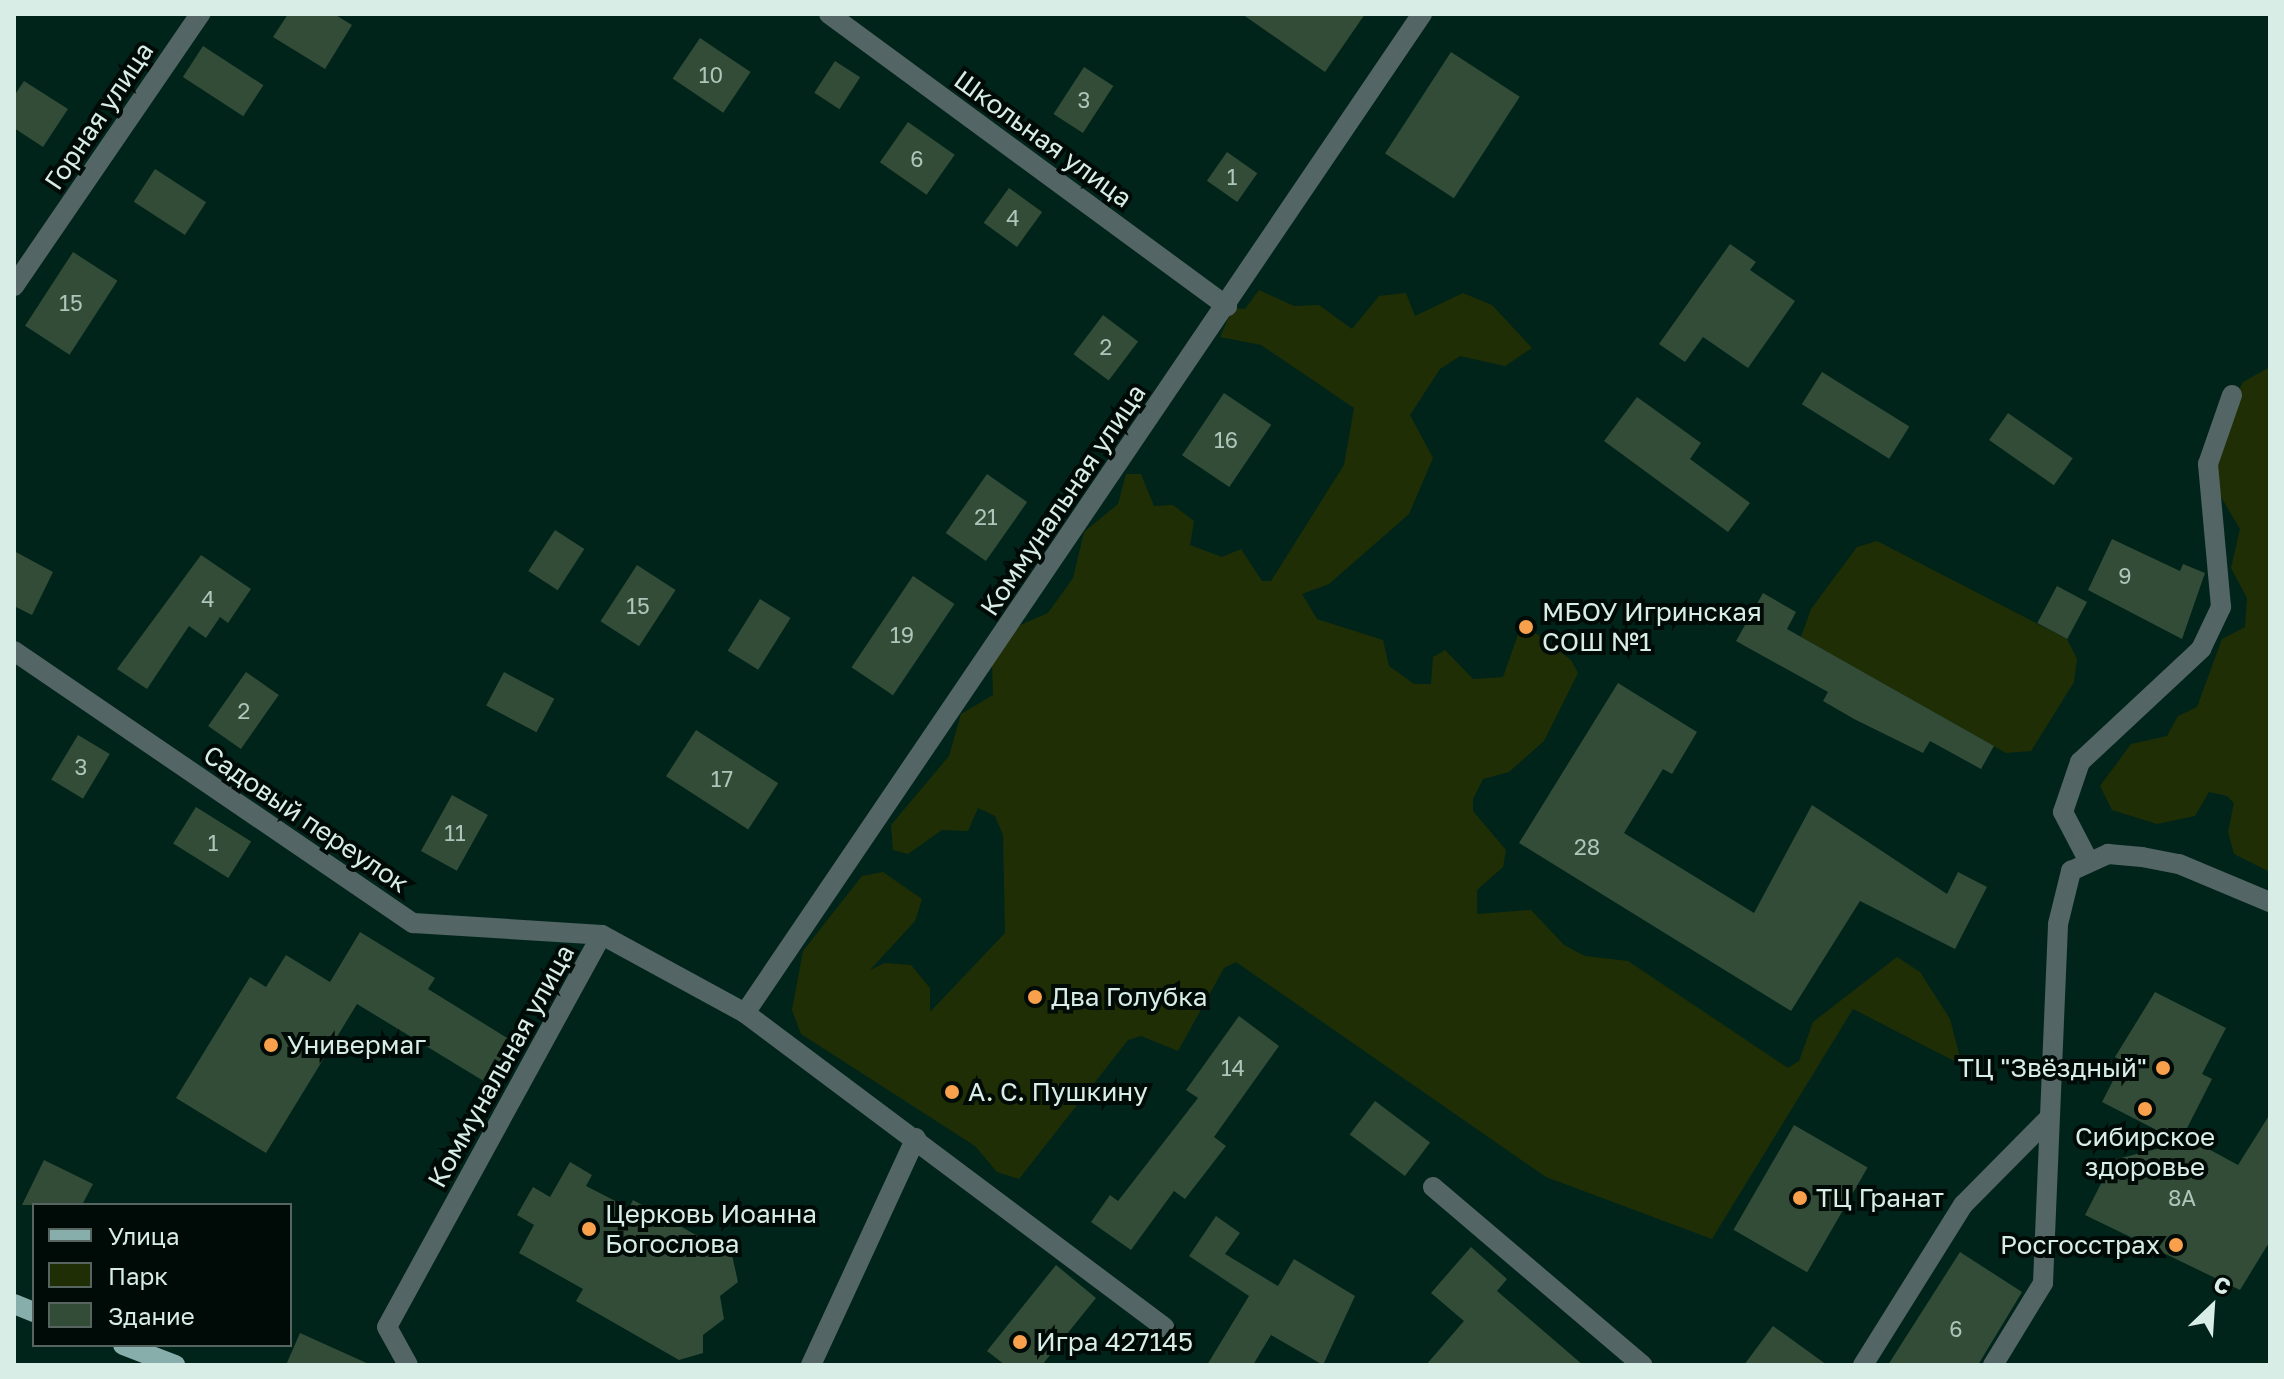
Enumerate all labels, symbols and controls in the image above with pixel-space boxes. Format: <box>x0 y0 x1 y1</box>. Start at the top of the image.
street label: Горная улица <box>38 36 160 196</box>
house number: 10 <box>699 62 723 88</box>
street label: Школьная улица <box>948 64 1138 214</box>
house number: 3 <box>1078 87 1090 113</box>
house number: 6 <box>910 146 924 172</box>
house number: 1 <box>1227 164 1237 190</box>
house number: 4 <box>1006 205 1020 231</box>
house number: 15 <box>59 290 83 316</box>
house number: 2 <box>1100 334 1112 360</box>
street label: Коммунальная улица <box>974 378 1152 622</box>
house number: 16 <box>1214 427 1238 453</box>
house number: 21 <box>974 504 998 530</box>
house number: 9 <box>2118 563 2132 589</box>
house number: 4 <box>201 586 215 612</box>
house number: 15 <box>626 593 650 619</box>
place label: МБОУ Игринская СОШ №1 <box>1542 596 1762 658</box>
marker: МБОУ Игринская СОШ №1 <box>1517 618 1535 636</box>
house number: 19 <box>890 622 914 648</box>
house number: 2 <box>238 698 250 724</box>
street label: Садовый переулок <box>197 739 415 899</box>
house number: 3 <box>75 754 87 780</box>
house number: 17 <box>711 766 733 792</box>
house number: 11 <box>444 820 466 846</box>
house number: 1 <box>208 830 218 856</box>
house number: 28 <box>1574 834 1600 860</box>
street label: Коммунальная улица <box>421 939 581 1193</box>
place label: Два Голубка <box>1051 981 1208 1013</box>
marker: Два Голубка <box>1026 988 1044 1006</box>
place label: Универмаг <box>287 1029 426 1061</box>
marker: Универмаг <box>262 1036 280 1054</box>
place label: ТЦ "Звёздный" <box>1958 1052 2147 1084</box>
house number: 14 <box>1221 1055 1245 1081</box>
marker: ТЦ "Звёздный" <box>2154 1059 2172 1077</box>
place label: А. С. Пушкину <box>968 1076 1148 1108</box>
marker: А. С. Пушкину <box>943 1083 961 1101</box>
marker: Сибирское здоровье <box>2136 1100 2154 1118</box>
place label: Сибирское здоровье <box>2075 1121 2215 1182</box>
place label: ТЦ Гранат <box>1816 1182 1944 1214</box>
house number: 8А <box>2168 1185 2196 1211</box>
marker: ТЦ Гранат <box>1791 1189 1809 1207</box>
place label: Церковь Иоанна Богослова <box>605 1198 817 1260</box>
legend <box>32 1203 292 1347</box>
marker: Церковь Иоанна Богослова <box>580 1220 598 1238</box>
text: Улица <box>108 1221 180 1250</box>
place label: Росгосстрах <box>2000 1229 2160 1261</box>
marker: Росгосстрах <box>2167 1236 2185 1254</box>
text: Парк <box>108 1261 168 1290</box>
north arrow <box>2172 1267 2252 1347</box>
text: С <box>2210 1269 2235 1300</box>
text: Здание <box>108 1301 195 1330</box>
house number: 6 <box>1949 1316 1963 1342</box>
place label: Игра 427145 <box>1036 1326 1193 1358</box>
marker: Игра 427145 <box>1011 1333 1029 1351</box>

